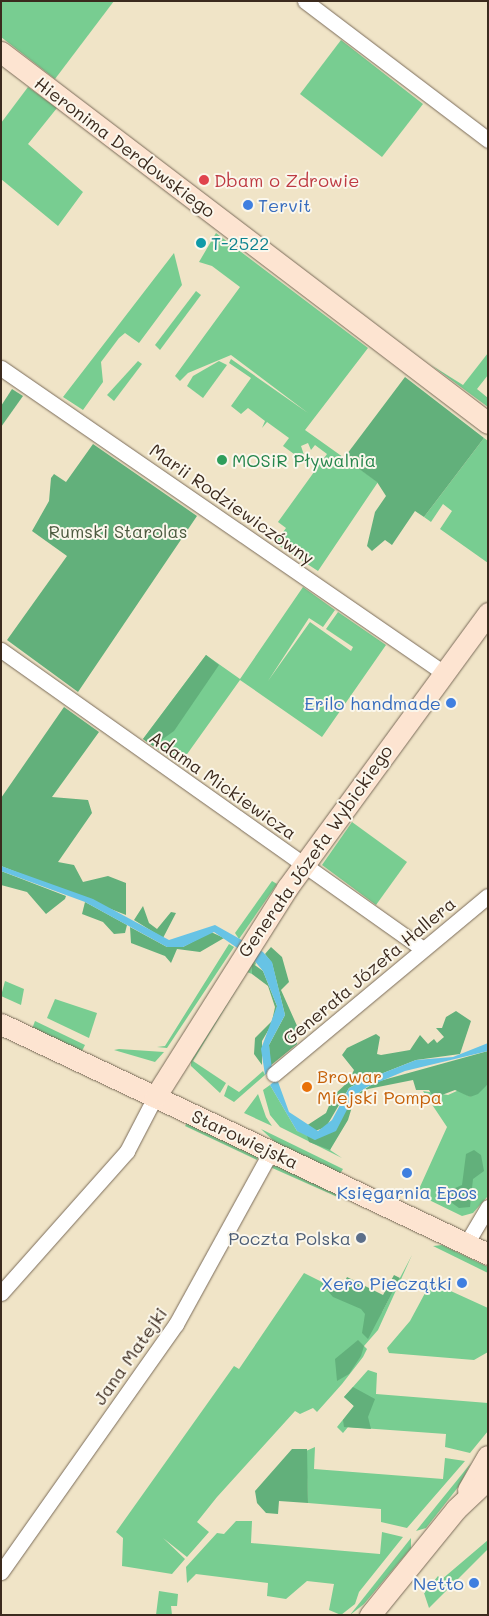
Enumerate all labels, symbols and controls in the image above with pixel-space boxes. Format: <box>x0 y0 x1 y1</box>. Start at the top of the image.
street label: Hieronima Derdowskiego <box>30 72 220 222</box>
place label: Dbam o Zdrowie <box>214 169 359 191</box>
marker: Dbam o Zdrowie <box>198 174 210 186</box>
place label: Tervit <box>258 194 311 216</box>
marker: Tervit <box>242 199 254 211</box>
place label: T-2522 <box>211 232 269 254</box>
marker: T-2522 <box>195 237 207 249</box>
street label: Marii Rodziewiczówny <box>146 439 318 569</box>
place label: MOSiR Pływalnia <box>232 449 376 471</box>
marker: MOSiR Pływalnia <box>216 454 228 466</box>
park label: Rumski Starolas <box>49 520 187 542</box>
place label: Erilo handmade <box>304 692 441 714</box>
marker: Erilo handmade <box>445 697 457 709</box>
street label: Adama Mickiewicza <box>145 726 301 844</box>
street label: Generała Józefa Wybickiego <box>233 741 397 961</box>
street label: Generała Józefa Hallera <box>278 892 460 1050</box>
place label: Browar Miejski Pompa <box>317 1066 442 1108</box>
marker: Browar Miejski Pompa <box>301 1081 313 1093</box>
street label: Starowiejska <box>188 1105 302 1173</box>
marker: Księgarnia Epos <box>401 1167 413 1179</box>
place label: Księgarnia Epos <box>337 1181 477 1203</box>
place label: Poczta Polska <box>228 1227 351 1249</box>
marker: Poczta Polska <box>355 1232 367 1244</box>
place label: Xero Pieczątki <box>321 1272 452 1294</box>
marker: Xero Pieczątki <box>456 1277 468 1289</box>
street label: Jana Matejki <box>89 1303 171 1409</box>
place label: Netto <box>413 1572 464 1594</box>
marker: Netto <box>468 1577 480 1589</box>

